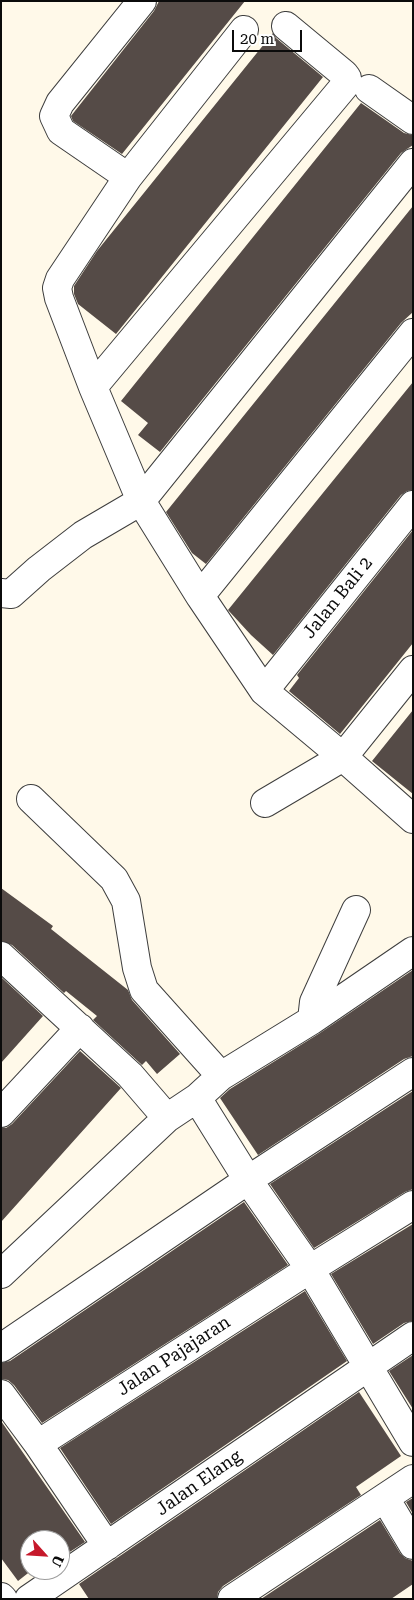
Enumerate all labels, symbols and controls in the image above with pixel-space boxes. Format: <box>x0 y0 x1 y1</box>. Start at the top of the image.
scale bar <box>234 20 304 52</box>
text: 20 m <box>240 30 274 48</box>
street label: Jalan Bali 2 <box>299 553 377 643</box>
street label: Jalan Pajajaran <box>113 1311 235 1401</box>
street label: Jalan Elang <box>152 1446 246 1520</box>
north arrow <box>20 1530 70 1580</box>
text: U <box>48 1553 67 1569</box>

